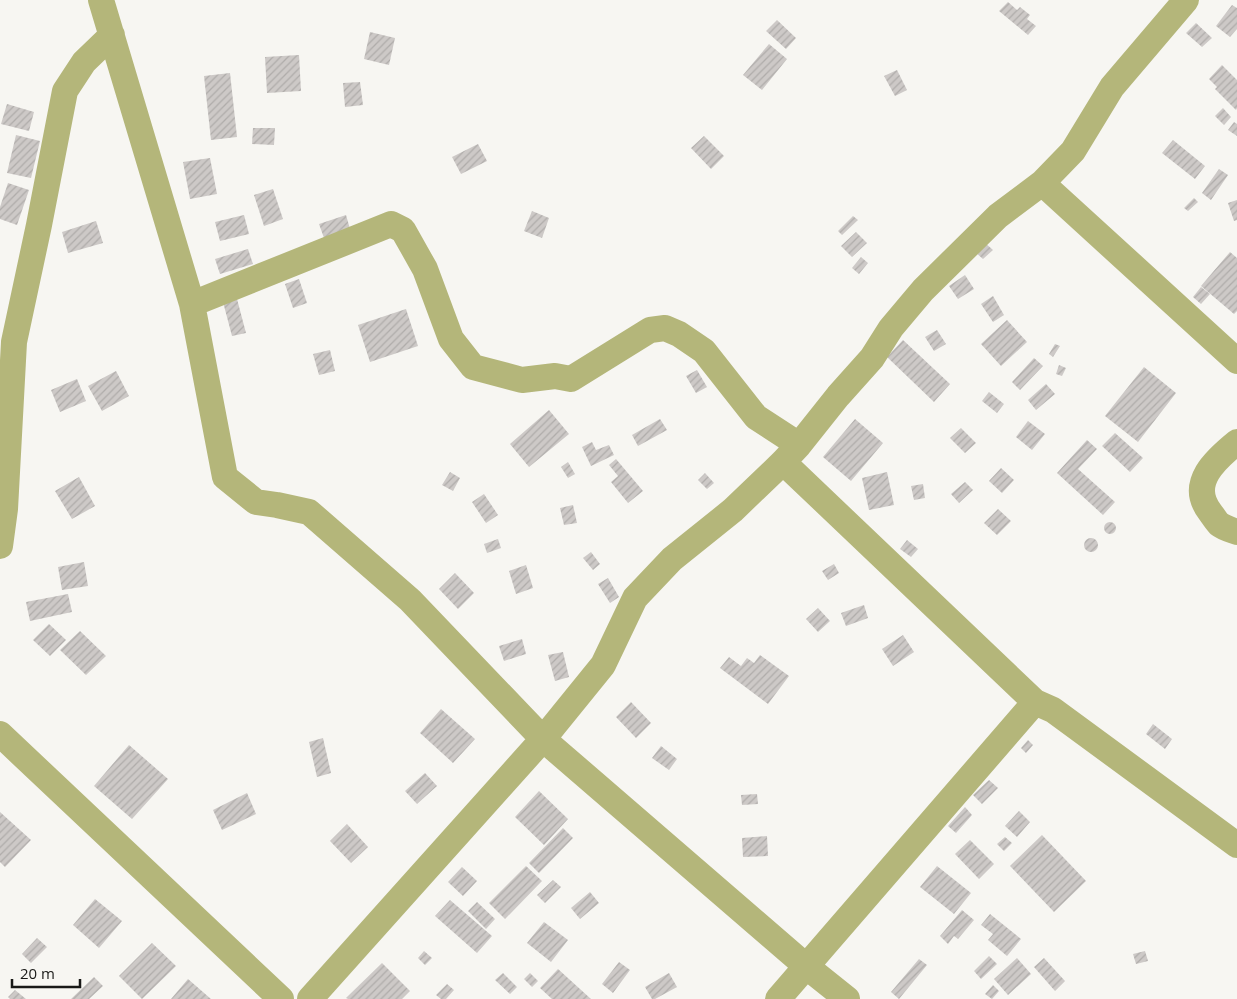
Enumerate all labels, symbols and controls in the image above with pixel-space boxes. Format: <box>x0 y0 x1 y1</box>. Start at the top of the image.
scale bar <box>12 956 80 988</box>
text: 20 m <box>20 963 55 983</box>

